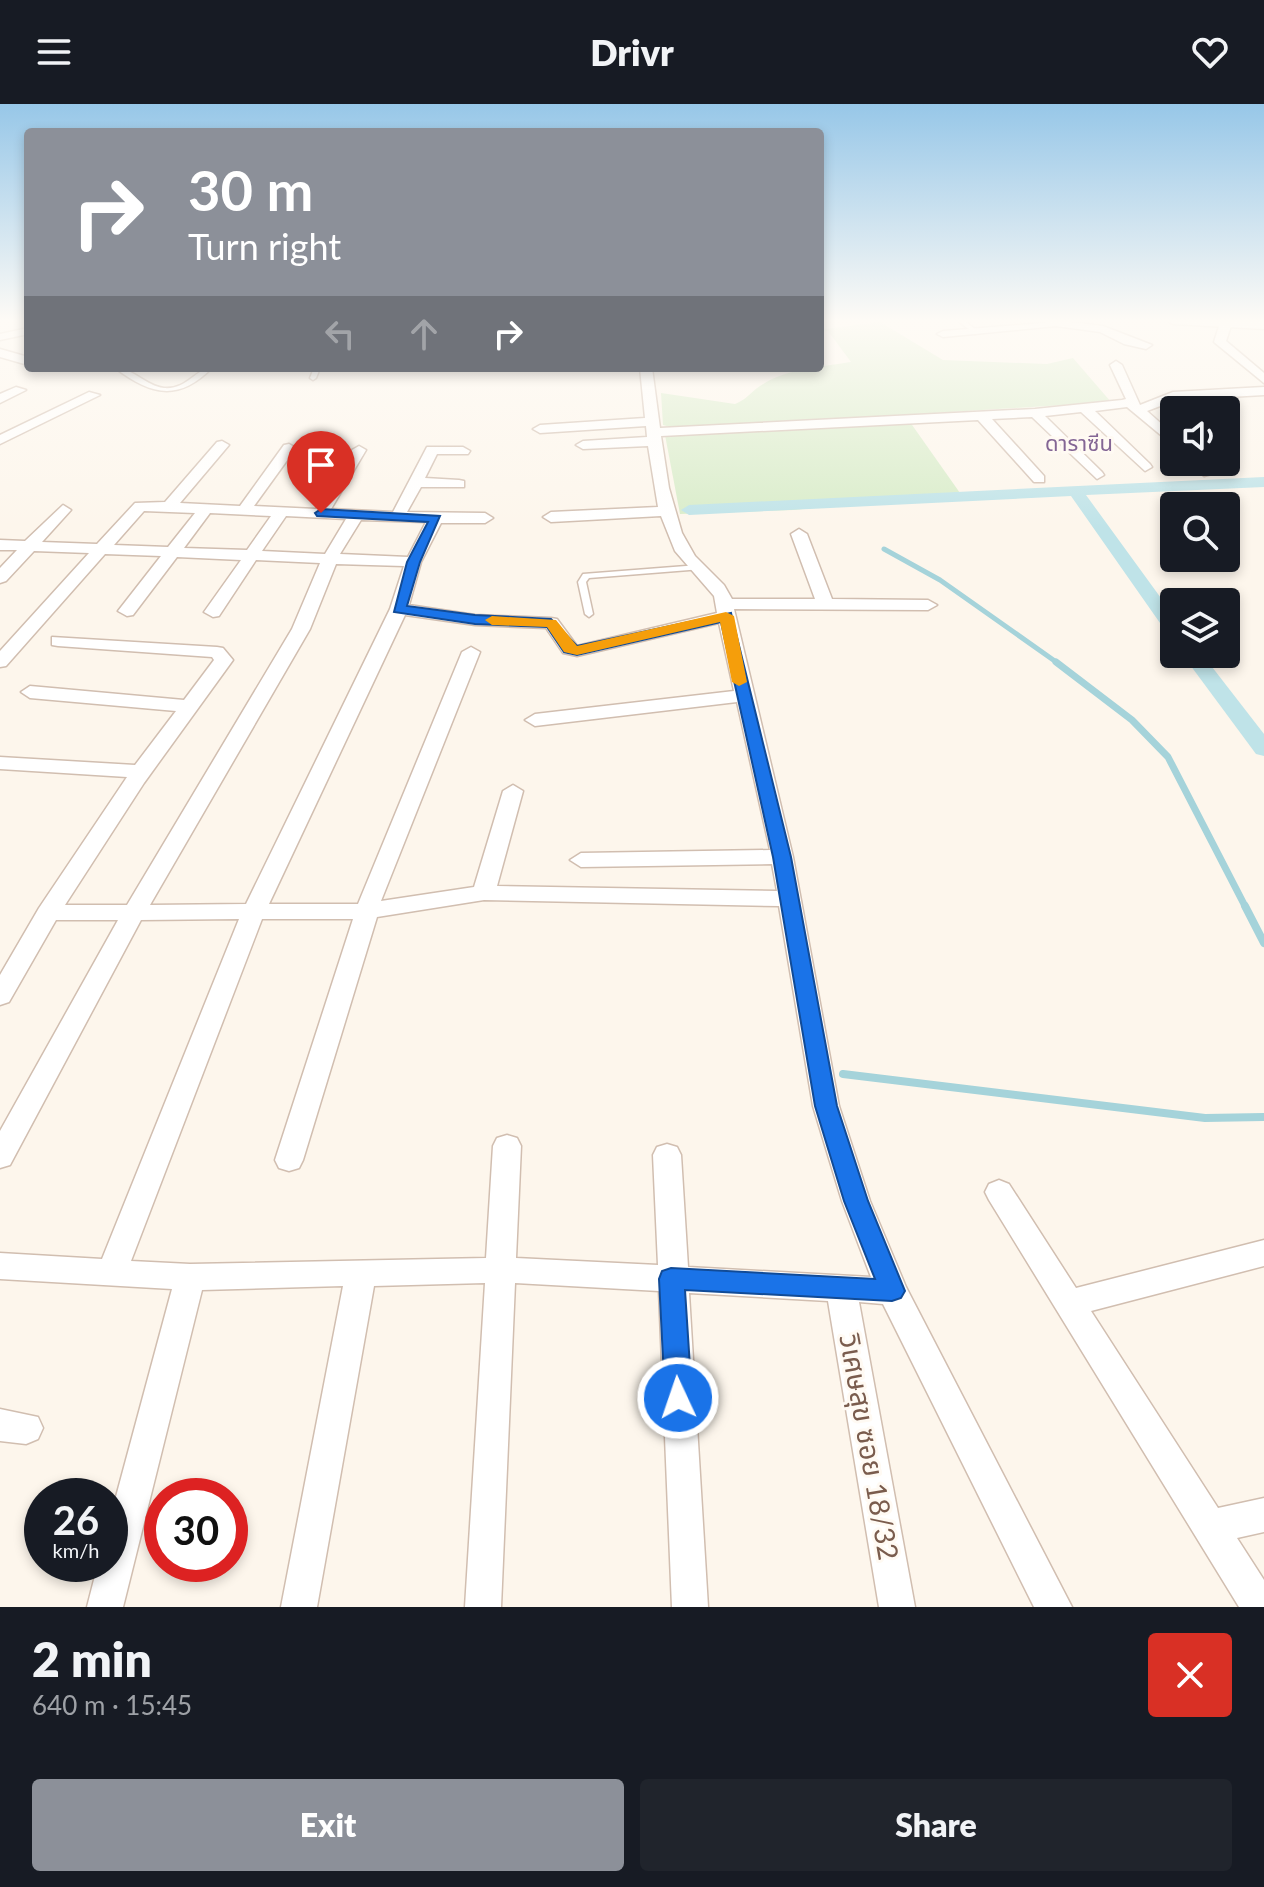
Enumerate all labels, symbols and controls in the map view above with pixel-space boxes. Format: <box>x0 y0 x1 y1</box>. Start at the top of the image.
icon: menu <box>32 30 76 74</box>
text: Drivr <box>590 30 674 74</box>
icon: heart <box>1188 30 1232 74</box>
text: 30 m <box>188 156 313 223</box>
icon: right <box>56 160 160 264</box>
text: Turn right <box>188 224 341 268</box>
icon: left <box>318 312 362 356</box>
icon: ahead <box>402 312 446 356</box>
icon: right <box>486 312 530 356</box>
map controls <box>1160 396 1240 668</box>
button: sound <box>1160 396 1240 476</box>
district label: ดาราซีน <box>1045 429 1113 456</box>
pin <box>287 431 355 513</box>
icon: arrive <box>299 443 343 487</box>
button: search <box>1160 492 1240 572</box>
button: layers <box>1160 588 1240 668</box>
street label: วิเศษสุข ซอย 18/32 <box>832 1330 907 1563</box>
position arrow <box>636 1356 720 1440</box>
speed limit sign: 30 <box>144 1478 248 1582</box>
text: 26 <box>53 1496 99 1544</box>
text: km/h <box>53 1538 99 1562</box>
text: 2 min <box>32 1630 152 1687</box>
button: close <box>1148 1633 1232 1717</box>
text: 640 m · 15:45 <box>32 1689 192 1721</box>
button: Exit <box>32 1779 624 1871</box>
button: Share <box>640 1779 1232 1871</box>

